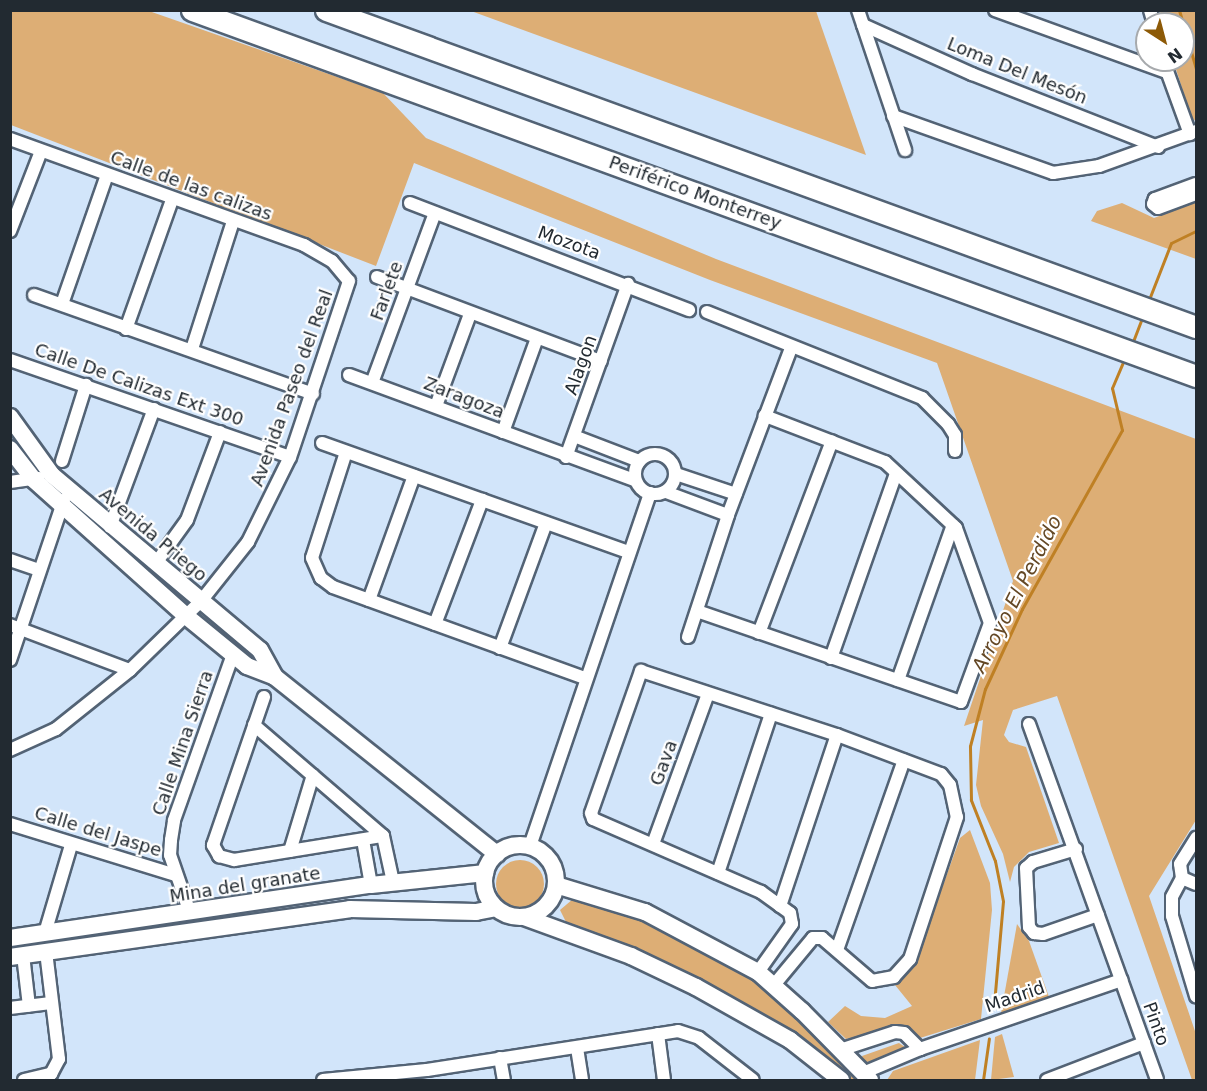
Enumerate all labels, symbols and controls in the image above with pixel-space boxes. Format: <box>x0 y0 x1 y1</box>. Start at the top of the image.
north arrow <box>1135 12 1195 72</box>
street label: Loma Del Mesón <box>944 33 1090 109</box>
text: N <box>1164 44 1186 67</box>
street label: Calle de las calizas <box>107 147 275 225</box>
street label: Periférico Monterrey <box>606 152 784 234</box>
street label: Mozota <box>535 222 603 264</box>
street label: Farlete <box>366 258 408 324</box>
street label: Avenida Paseo del Real <box>246 287 338 489</box>
street label: Alagon <box>560 332 602 398</box>
street label: Calle De Calizas Ext 300 <box>32 339 246 431</box>
street label: Zaragoza <box>421 373 507 423</box>
street label: Avenida Priego <box>95 484 211 586</box>
water label: Arroyo El Perdido <box>967 511 1067 677</box>
street label: Calle Mina Sierra <box>148 668 218 818</box>
street label: Gava <box>646 737 682 789</box>
street label: Calle del Jaspe <box>32 802 164 862</box>
street label: Mina del granate <box>168 862 322 908</box>
street label: Madrid <box>982 977 1048 1017</box>
street label: Pinto <box>1138 999 1174 1049</box>

